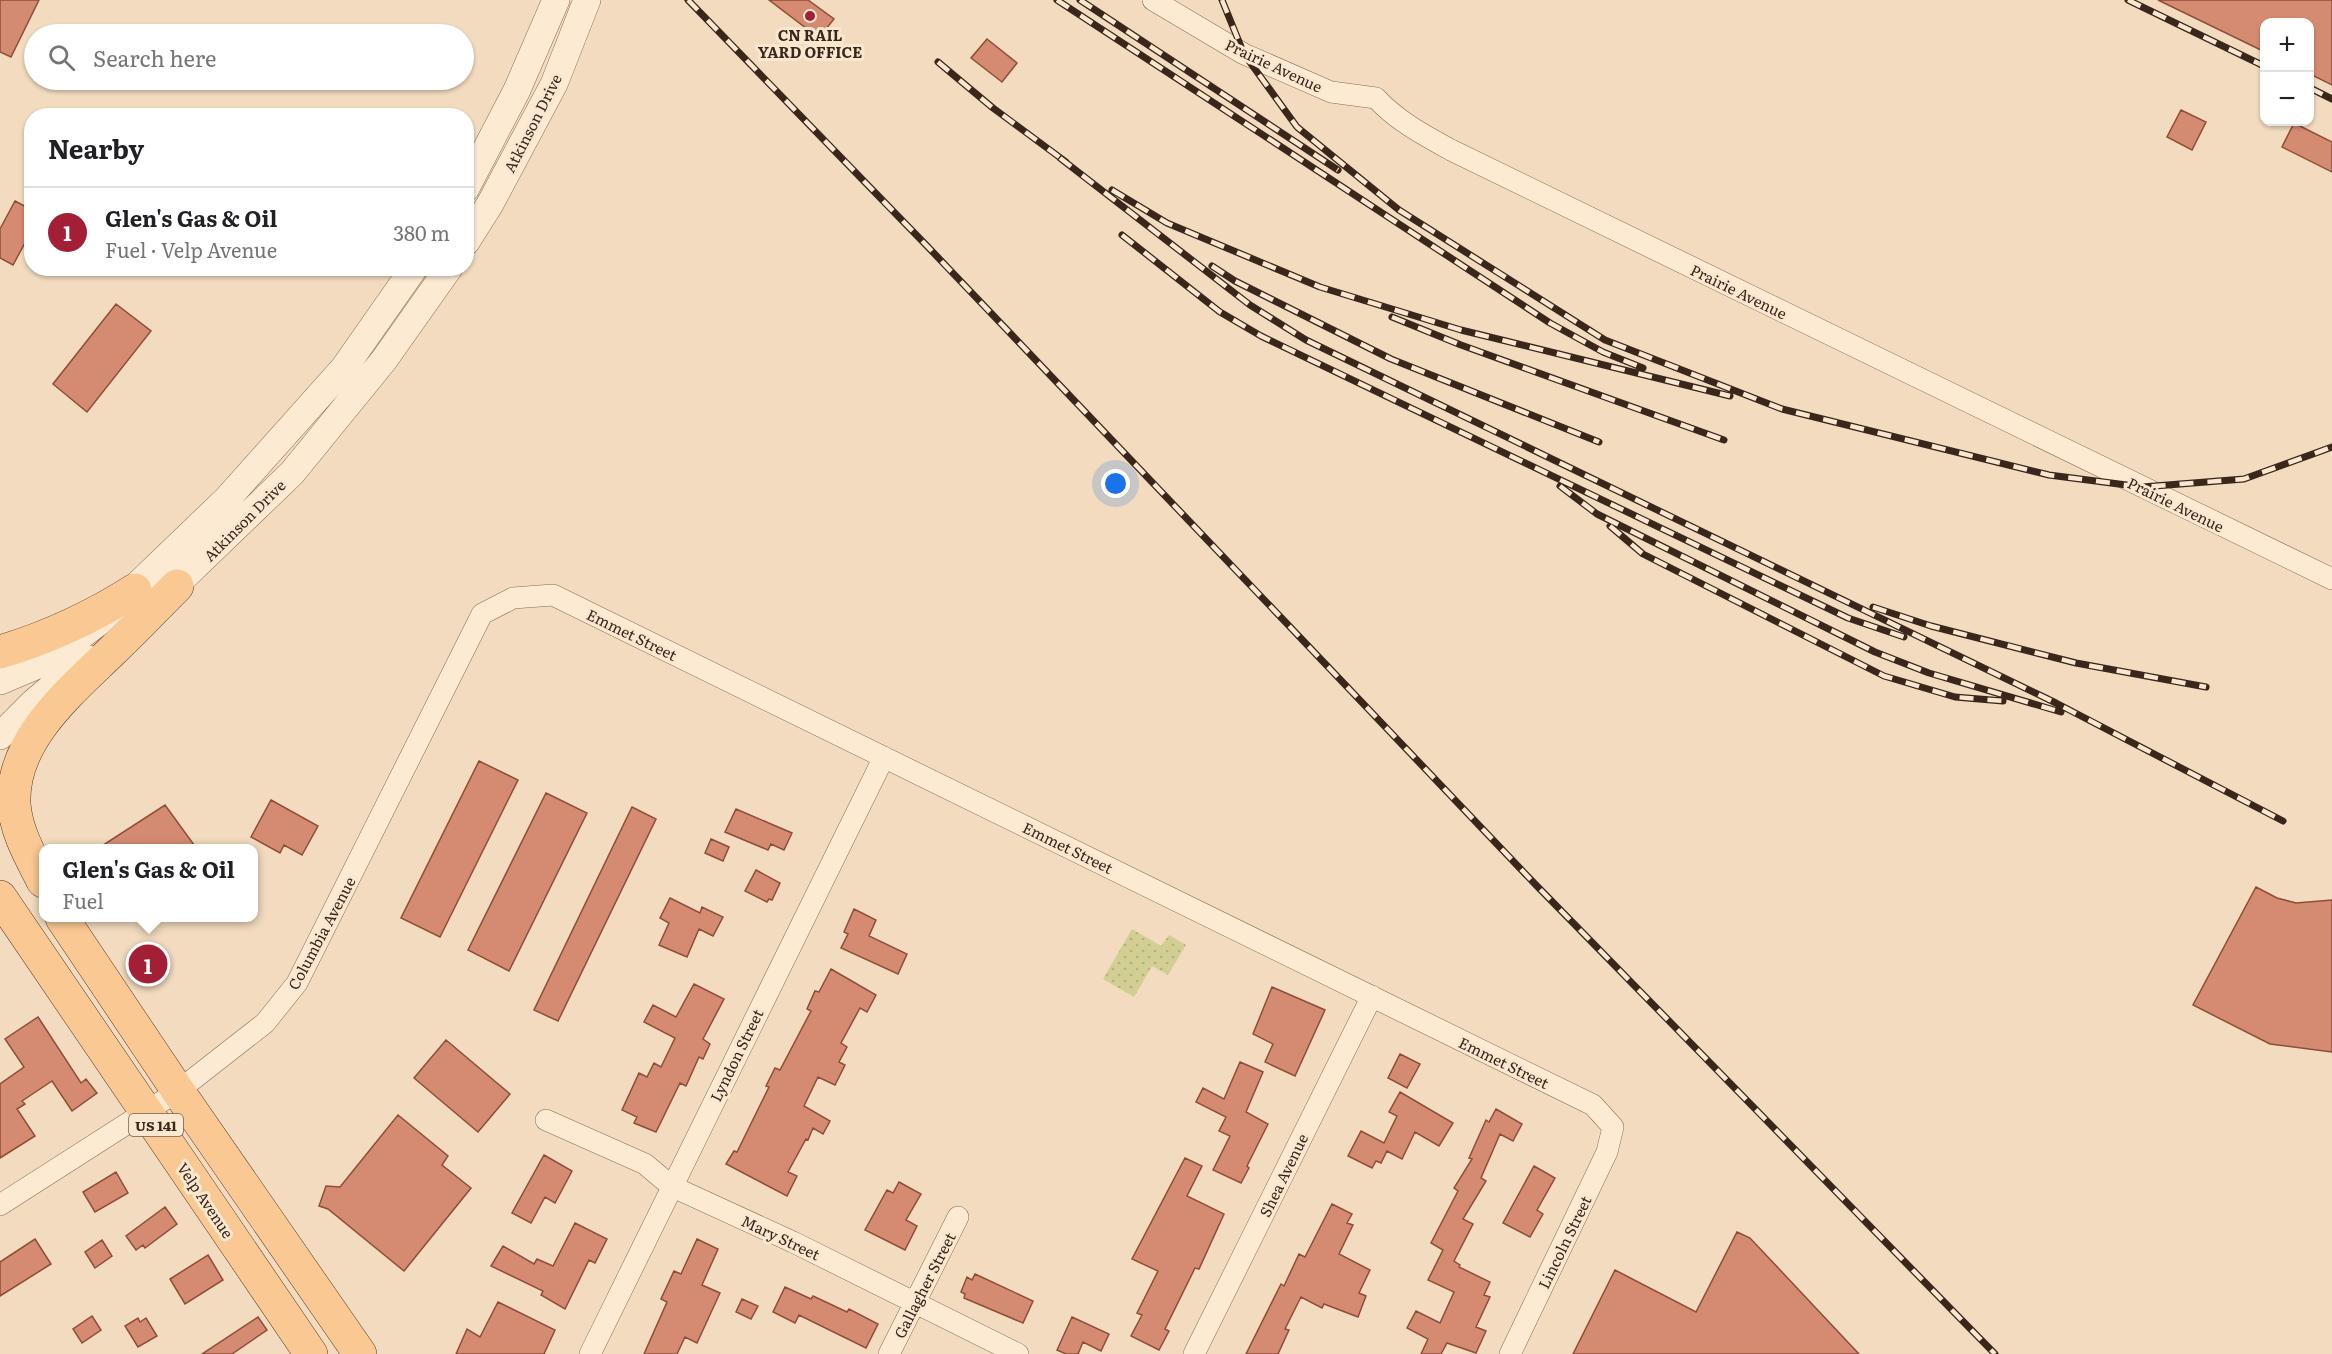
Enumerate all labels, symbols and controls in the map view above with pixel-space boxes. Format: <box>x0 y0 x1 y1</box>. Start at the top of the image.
marker: CN RAIL YARD OFFICE <box>803 9 817 23</box>
map controls <box>2260 18 2314 126</box>
button: + <box>2260 18 2314 72</box>
place label: CN RAIL YARD OFFICE <box>758 23 862 63</box>
search box <box>24 24 474 90</box>
street label: Prairie Avenue <box>1222 32 1327 98</box>
icon: search <box>45 41 78 74</box>
text: Search here <box>93 41 216 74</box>
street label: Atkinson Drive <box>497 69 567 176</box>
button: − <box>2260 72 2314 126</box>
text: Nearby <box>48 128 144 167</box>
text: Glen's Gas & Oil <box>105 201 277 234</box>
text: 1 <box>63 217 72 247</box>
text: 380 m <box>393 217 450 247</box>
text: Fuel · Velp Avenue <box>105 234 277 264</box>
street label: Prairie Avenue <box>1687 258 1791 324</box>
your location <box>1101 469 1130 498</box>
street label: Prairie Avenue <box>2124 471 2228 537</box>
street label: Atkinson Drive <box>198 474 290 566</box>
street label: Emmet Street <box>583 602 681 666</box>
street label: Emmet Street <box>1019 815 1117 879</box>
popup <box>39 844 258 922</box>
text: Glen's Gas & Oil <box>62 852 235 885</box>
street label: Columbia Avenue <box>281 872 361 994</box>
text: Fuel <box>62 885 104 915</box>
pin: 1 <box>128 942 168 986</box>
street label: Lyndon Street <box>704 1005 768 1105</box>
street label: Emmet Street <box>1455 1030 1553 1094</box>
road number: US 141 <box>129 1114 183 1136</box>
street label: Shea Avenue <box>1253 1129 1313 1221</box>
street label: Velp Avenue <box>172 1157 240 1243</box>
street label: Lincoln Street <box>1531 1191 1597 1293</box>
street label: Mary Street <box>738 1209 824 1265</box>
street label: Gallagher Street <box>887 1228 961 1342</box>

